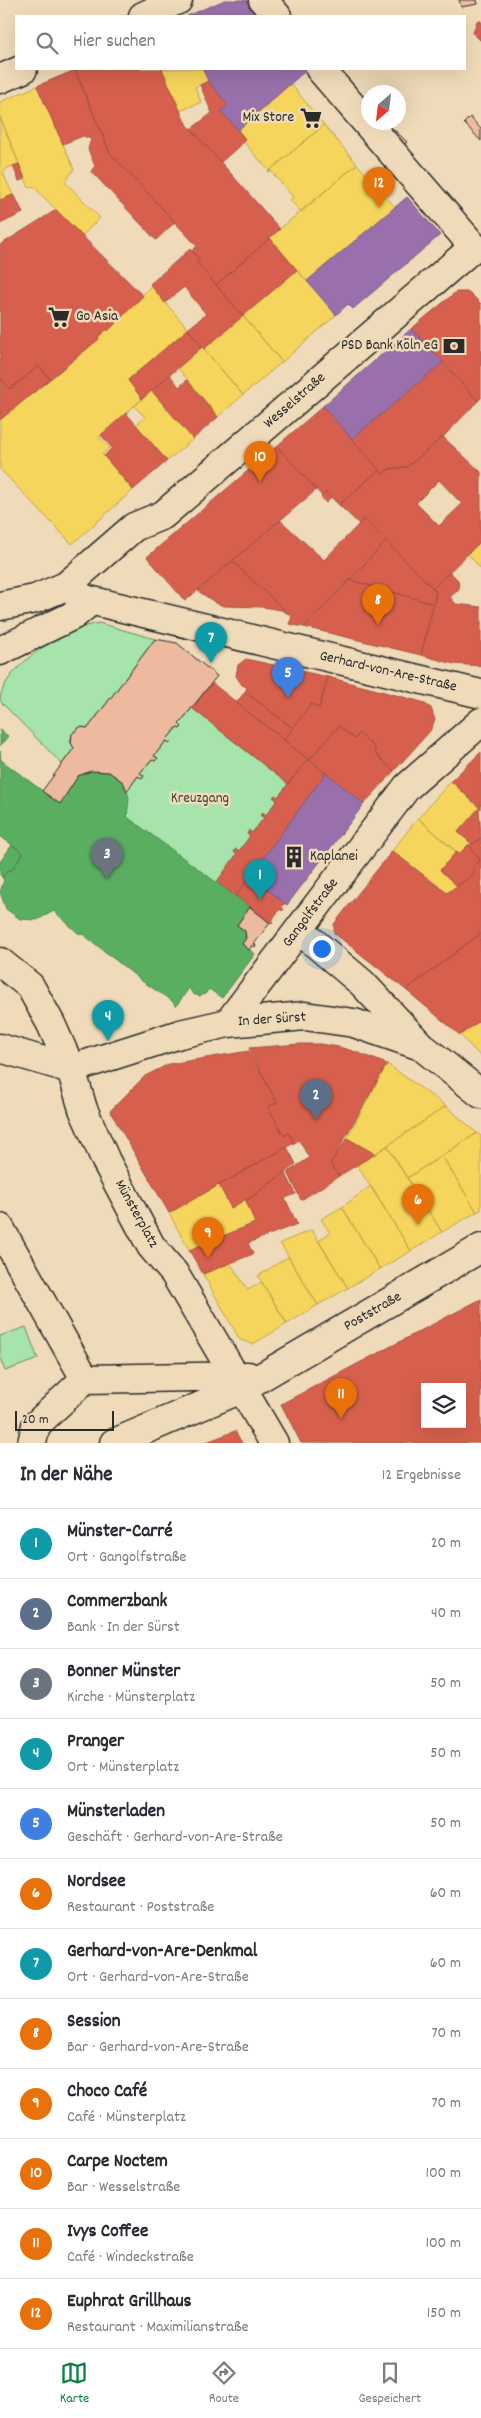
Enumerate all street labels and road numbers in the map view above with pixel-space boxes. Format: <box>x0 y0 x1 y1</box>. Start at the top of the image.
street label: Wesselstraße <box>259 367 331 434</box>
street label: Gerhard-von-Are-Straße <box>317 645 459 699</box>
street label: Gangolfstraße <box>278 873 345 952</box>
street label: In der Sürst <box>237 1007 307 1033</box>
street label: Münsterplatz <box>108 1176 164 1252</box>
street label: Poststraße <box>340 1286 406 1337</box>

